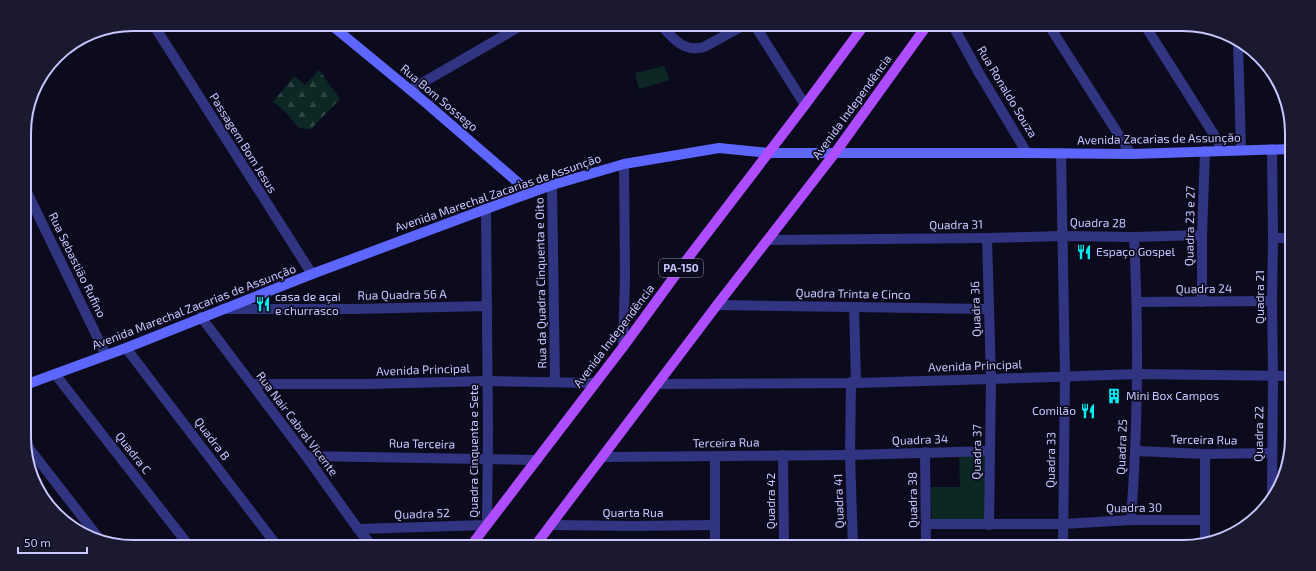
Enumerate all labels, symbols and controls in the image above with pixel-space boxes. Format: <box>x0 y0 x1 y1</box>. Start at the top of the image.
street label: Rua Ronaldo Souza <box>975 43 1041 140</box>
street label: Avenida Independência <box>809 51 894 161</box>
street label: Rua Bom Sossego <box>398 61 481 134</box>
street label: Passagem Bom Jesus <box>207 90 280 195</box>
street label: Avenida Zacarias de Assunção <box>1077 130 1241 147</box>
street label: Avenida Marechal Zacarias de Assunção <box>393 150 603 235</box>
street label: Quadra 23 e 27 <box>1181 186 1198 266</box>
street label: Rua da Quadra Cinquenta e Oito <box>532 197 549 369</box>
street label: Rua Sebastião Rufino <box>46 210 110 320</box>
street label: Quadra 28 <box>1070 215 1126 230</box>
street label: Quadra 31 <box>929 217 983 232</box>
restaurant icon: Espaço Gospel <box>1075 243 1093 261</box>
place label: Espaço Gospel <box>1096 244 1175 259</box>
road number: PA-150 <box>659 259 703 277</box>
street label: Avenida Marechal Zacarias de Assunção <box>90 261 298 352</box>
street label: Quadra 21 <box>1252 270 1267 324</box>
street label: Avenida Independência <box>570 281 657 390</box>
street label: Quadra 36 <box>967 281 984 337</box>
street label: Quadra 24 <box>1176 281 1232 296</box>
street label: Quadra Trinta e Cinco <box>795 285 911 302</box>
street label: Rua Quadra 56 A <box>357 286 447 303</box>
place label: casa de açai e churrasco <box>275 289 341 317</box>
restaurant icon: casa de açai e churrasco <box>254 295 272 313</box>
street label: Avenida Principal <box>928 356 1023 374</box>
street label: Avenida Principal <box>376 360 471 378</box>
street label: Rua Nair Cabral Vicente <box>254 369 341 478</box>
street label: Quadra Cinquenta e Sete <box>466 384 481 518</box>
building icon: Mini Box Campos <box>1105 387 1123 405</box>
place label: Mini Box Campos <box>1126 388 1219 402</box>
restaurant icon: Comilão <box>1079 402 1097 420</box>
place label: Comilão <box>1032 403 1076 417</box>
street label: Quadra 22 <box>1251 406 1266 462</box>
street label: Quadra B <box>191 414 233 463</box>
street label: Quadra 25 <box>1113 419 1130 475</box>
street label: Quadra 37 <box>969 424 984 480</box>
street label: Quadra C <box>112 429 155 477</box>
street label: Quadra 34 <box>892 431 948 448</box>
street label: Terceira Rua <box>1170 431 1238 447</box>
street label: Quadra 33 <box>1043 432 1058 488</box>
street label: Terceira Rua <box>692 434 760 450</box>
street label: Rua Terceira <box>389 435 455 451</box>
street label: Quadra 42 <box>763 472 778 529</box>
street label: Quadra 38 <box>905 472 920 528</box>
street label: Quadra 41 <box>830 473 847 529</box>
street label: Quadra 30 <box>1106 500 1162 515</box>
street label: Quadra 52 <box>394 505 450 522</box>
street label: Quarta Rua <box>603 505 663 520</box>
scale bar <box>18 529 87 555</box>
text: 50 m <box>24 535 51 549</box>

